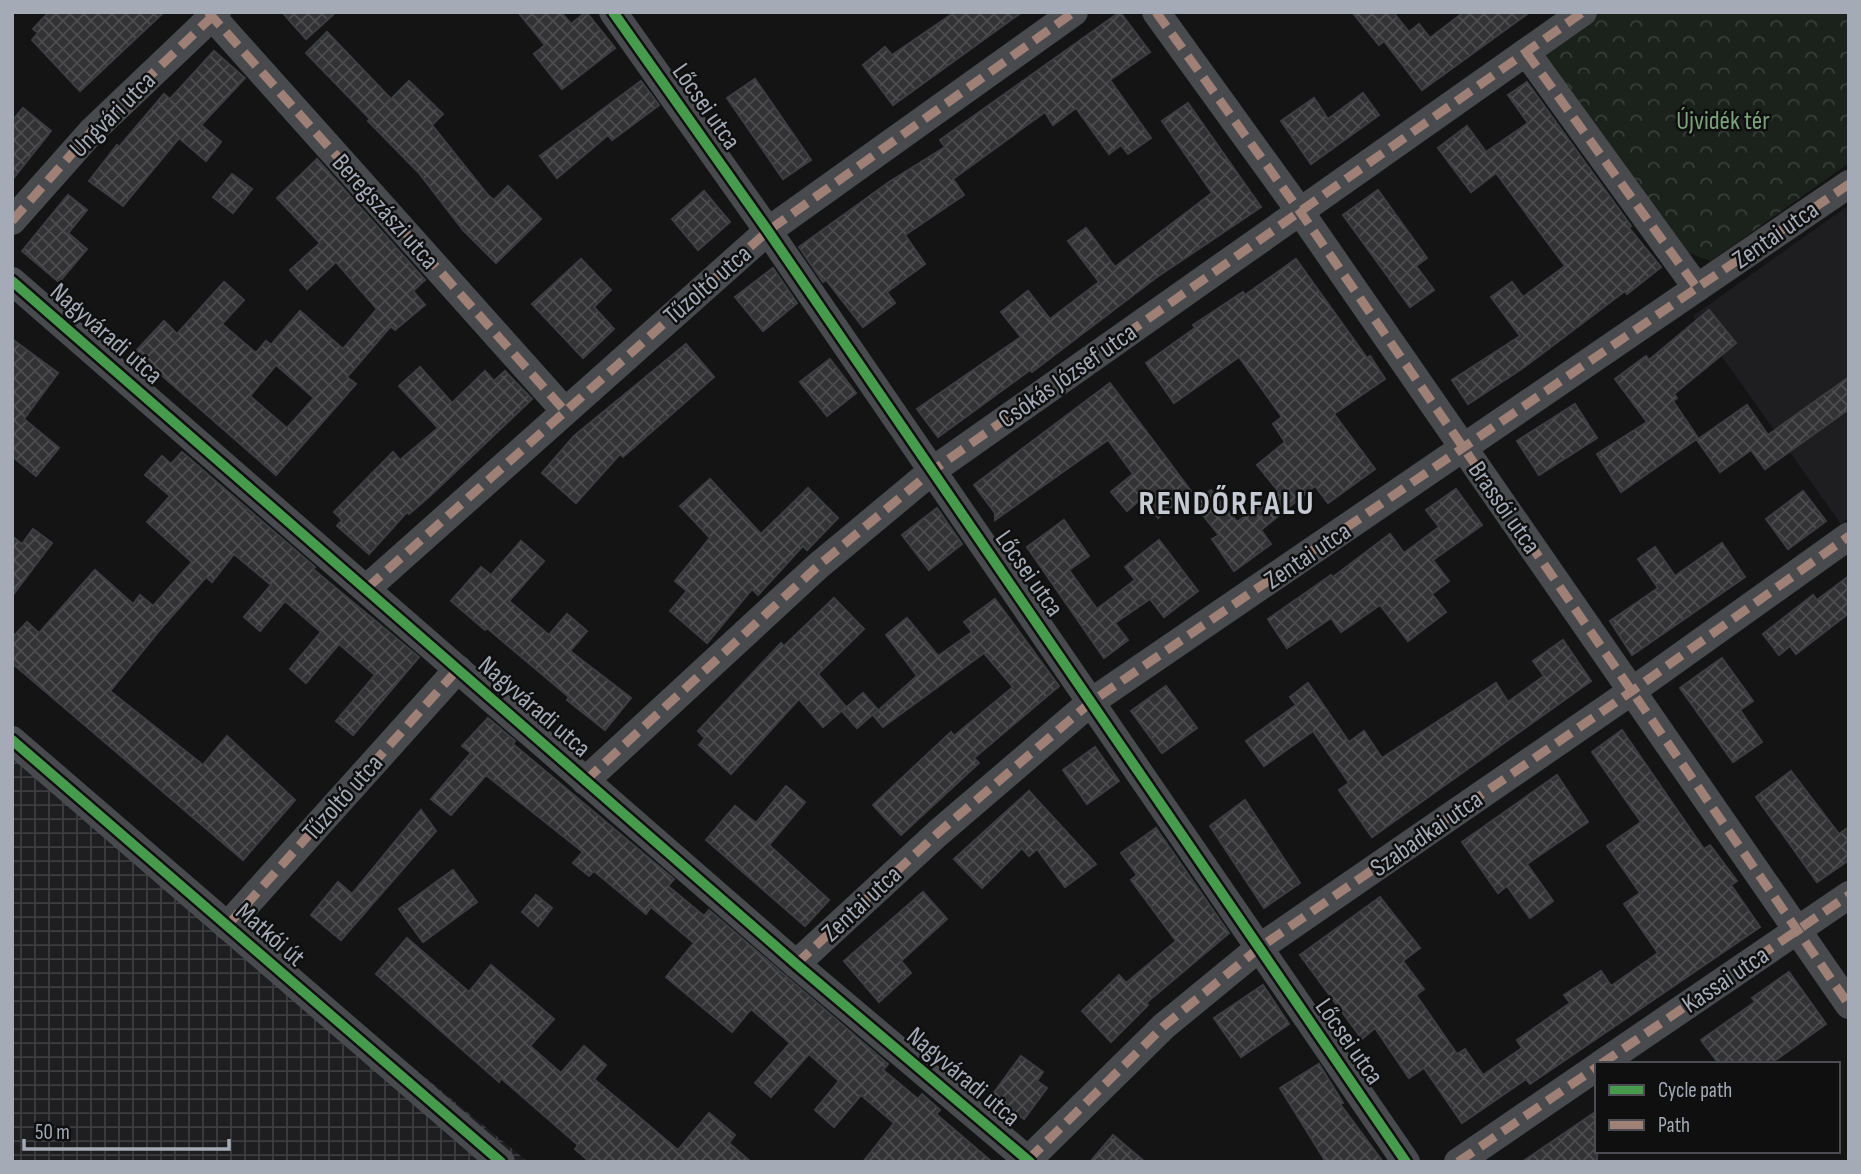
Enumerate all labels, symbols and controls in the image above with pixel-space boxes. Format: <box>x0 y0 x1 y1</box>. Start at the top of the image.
street label: Lőcsei utca <box>665 58 747 156</box>
street label: Ungvári utca <box>64 66 162 164</box>
park label: Újvidék tér <box>1676 106 1770 137</box>
street label: Beregszászi utca <box>325 148 445 276</box>
street label: Zentai utca <box>1727 195 1825 276</box>
street label: Tűzoltó utca <box>658 239 758 331</box>
street label: Nagyváradi utca <box>44 277 168 391</box>
street label: Csókás József utca <box>993 317 1143 435</box>
street label: Brassói utca <box>1461 456 1547 560</box>
district label: RENDŐRFALU <box>1139 484 1315 524</box>
street label: Zentai utca <box>1259 516 1357 596</box>
street label: Lőcsei utca <box>988 525 1070 623</box>
street label: Nagyváradi utca <box>472 650 596 764</box>
street label: Tűzoltó utca <box>296 748 390 848</box>
street label: Szabadkai utca <box>1365 784 1489 884</box>
street label: Zentai utca <box>816 860 908 949</box>
street label: Matkói út <box>229 897 311 974</box>
street label: Kassai utca <box>1677 940 1775 1020</box>
street label: Lőcsei utca <box>1308 993 1390 1091</box>
street label: Nagyváradi utca <box>900 1021 1026 1134</box>
legend <box>1595 1062 1840 1153</box>
text: Cycle path <box>1658 1078 1732 1103</box>
scale bar <box>24 1108 229 1152</box>
text: Path <box>1658 1113 1690 1138</box>
text: 50 m <box>35 1120 70 1145</box>

